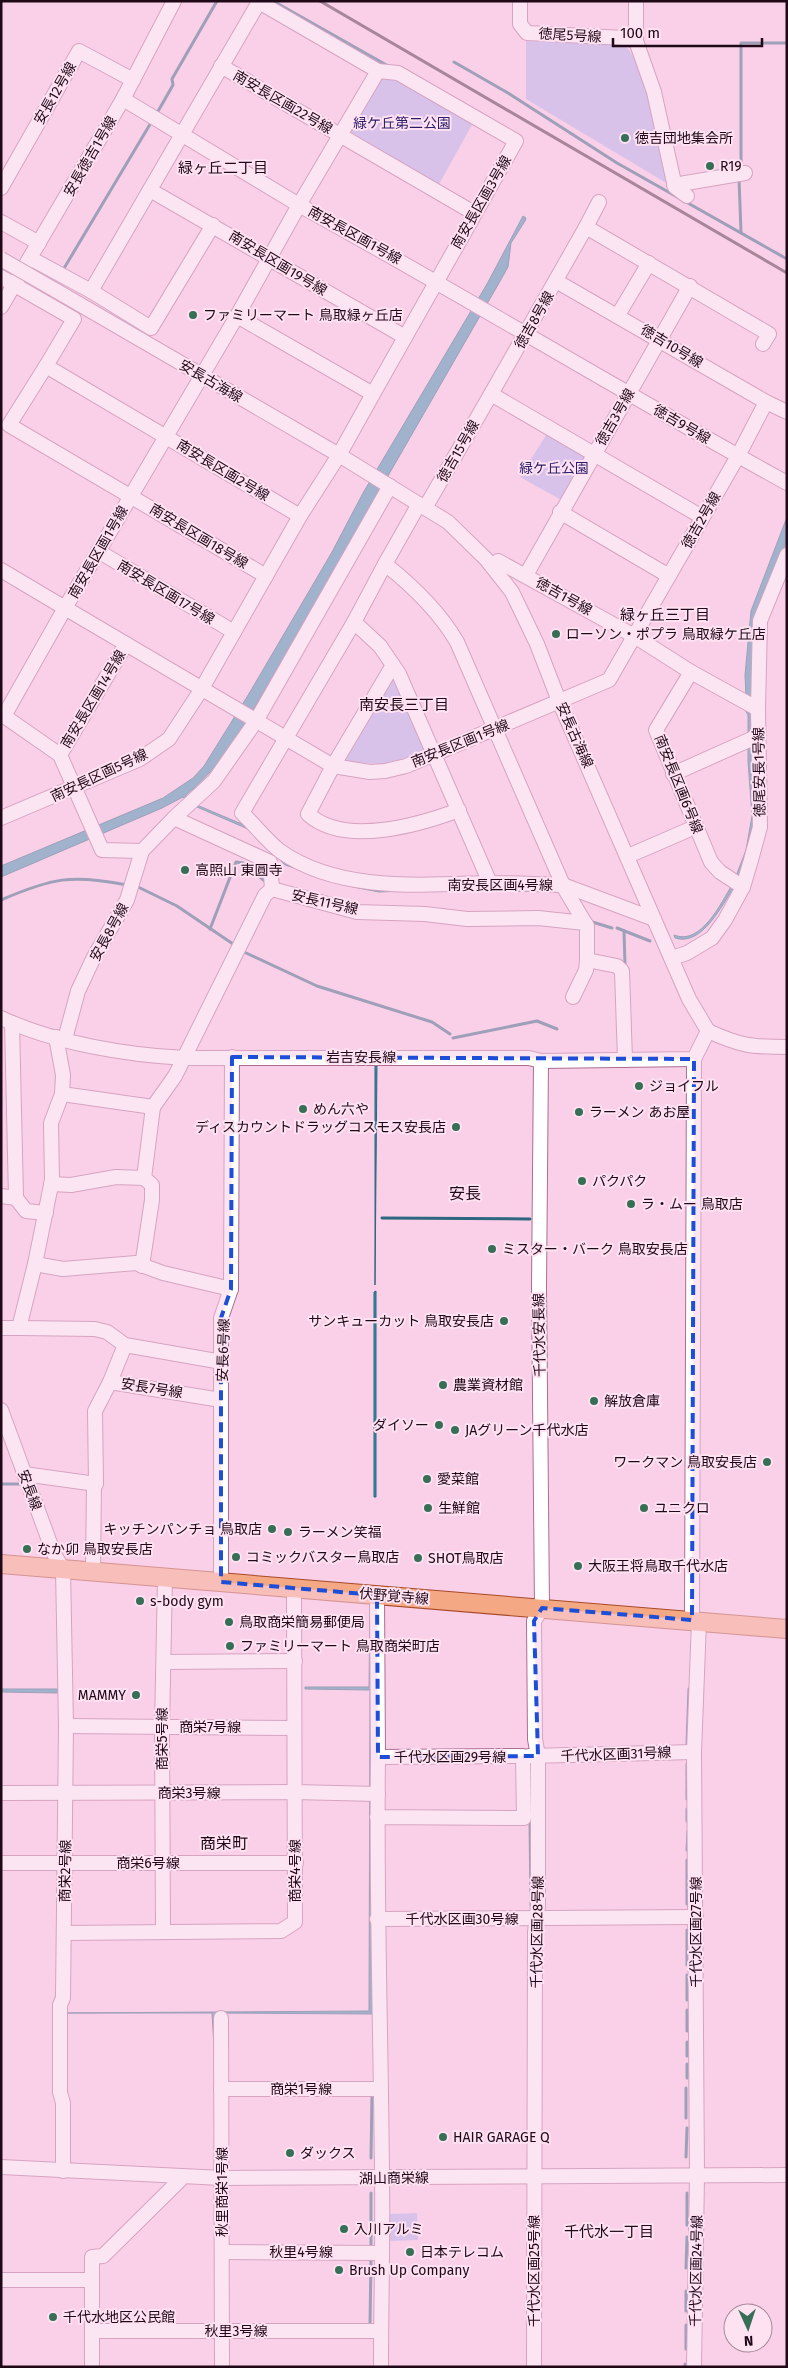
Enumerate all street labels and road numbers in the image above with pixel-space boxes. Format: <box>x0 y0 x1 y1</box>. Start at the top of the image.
street label: 徳尾5号線 <box>538 25 602 46</box>
street label: 安長12号線 <box>31 59 80 127</box>
street label: 南安長区画22号線 <box>230 67 335 138</box>
street label: 安長徳吉1号線 <box>61 113 120 199</box>
street label: 南安長区画3号線 <box>448 153 515 252</box>
street label: 南安長区画1号線 <box>305 203 404 268</box>
street label: 南安長区画19号線 <box>226 227 330 299</box>
street label: 徳吉8号線 <box>511 288 558 352</box>
street label: 徳吉10号線 <box>637 321 706 372</box>
street label: 安長古海線 <box>176 357 245 406</box>
street label: 徳吉3号線 <box>592 386 639 449</box>
street label: 徳吉9号線 <box>650 401 713 448</box>
street label: 徳吉15号線 <box>434 417 483 485</box>
street label: 南安長区画2号線 <box>173 436 272 505</box>
street label: 徳吉2号線 <box>678 489 725 552</box>
street label: 南安長区画18号線 <box>146 500 251 573</box>
street label: 南安長区画1号線 <box>65 503 132 602</box>
street label: 南安長区画17号線 <box>114 557 217 628</box>
street label: 徳吉1号線 <box>532 574 595 619</box>
street label: 南安長区画14号線 <box>57 647 129 751</box>
street label: 安長古海線 <box>553 700 597 771</box>
street label: 南安長区画1号線 <box>409 716 512 771</box>
street label: 徳尾安長1号線 <box>750 727 769 817</box>
street label: 南安長区画6号線 <box>651 732 706 836</box>
street label: 南安長区画5号線 <box>48 746 150 805</box>
street label: 南安長区画4号線 <box>447 877 553 894</box>
street label: 安長11号線 <box>290 887 360 918</box>
street label: 安長8号線 <box>87 900 132 964</box>
street label: 岩吉安長線 <box>326 1049 396 1066</box>
street label: 千代水安長線 <box>530 1293 549 1377</box>
street label: 安長6号線 <box>214 1318 233 1382</box>
street label: 安長7号線 <box>120 1375 184 1402</box>
street label: 安長線 <box>14 1468 45 1513</box>
street label: 伏野覚寺線 <box>358 1585 430 1608</box>
street label: 商栄5号線 <box>154 1707 171 1771</box>
street label: 商栄7号線 <box>179 1719 241 1736</box>
street label: 千代水区画31号線 <box>560 1744 672 1765</box>
street label: 千代水区画29号線 <box>394 1749 506 1766</box>
street label: 商栄3号線 <box>158 1785 221 1802</box>
street label: 商栄2号線 <box>56 1839 75 1903</box>
street label: 商栄4号線 <box>287 1839 304 1903</box>
street label: 商栄6号線 <box>116 1855 180 1872</box>
street label: 千代水区画28号線 <box>528 1876 547 1988</box>
street label: 千代水区画27号線 <box>688 1876 705 1988</box>
street label: 千代水区画30号線 <box>406 1911 518 1928</box>
street label: 商栄1号線 <box>270 2081 332 2098</box>
street label: 秋里商栄1号線 <box>214 2147 231 2237</box>
street label: 湖山商栄線 <box>359 2169 429 2188</box>
street label: 千代水区画25号線 <box>526 2215 543 2327</box>
street label: 千代水区画24号線 <box>687 2215 706 2327</box>
street label: 秋里4号線 <box>269 2244 333 2261</box>
street label: 秋里3号線 <box>205 2323 268 2340</box>

